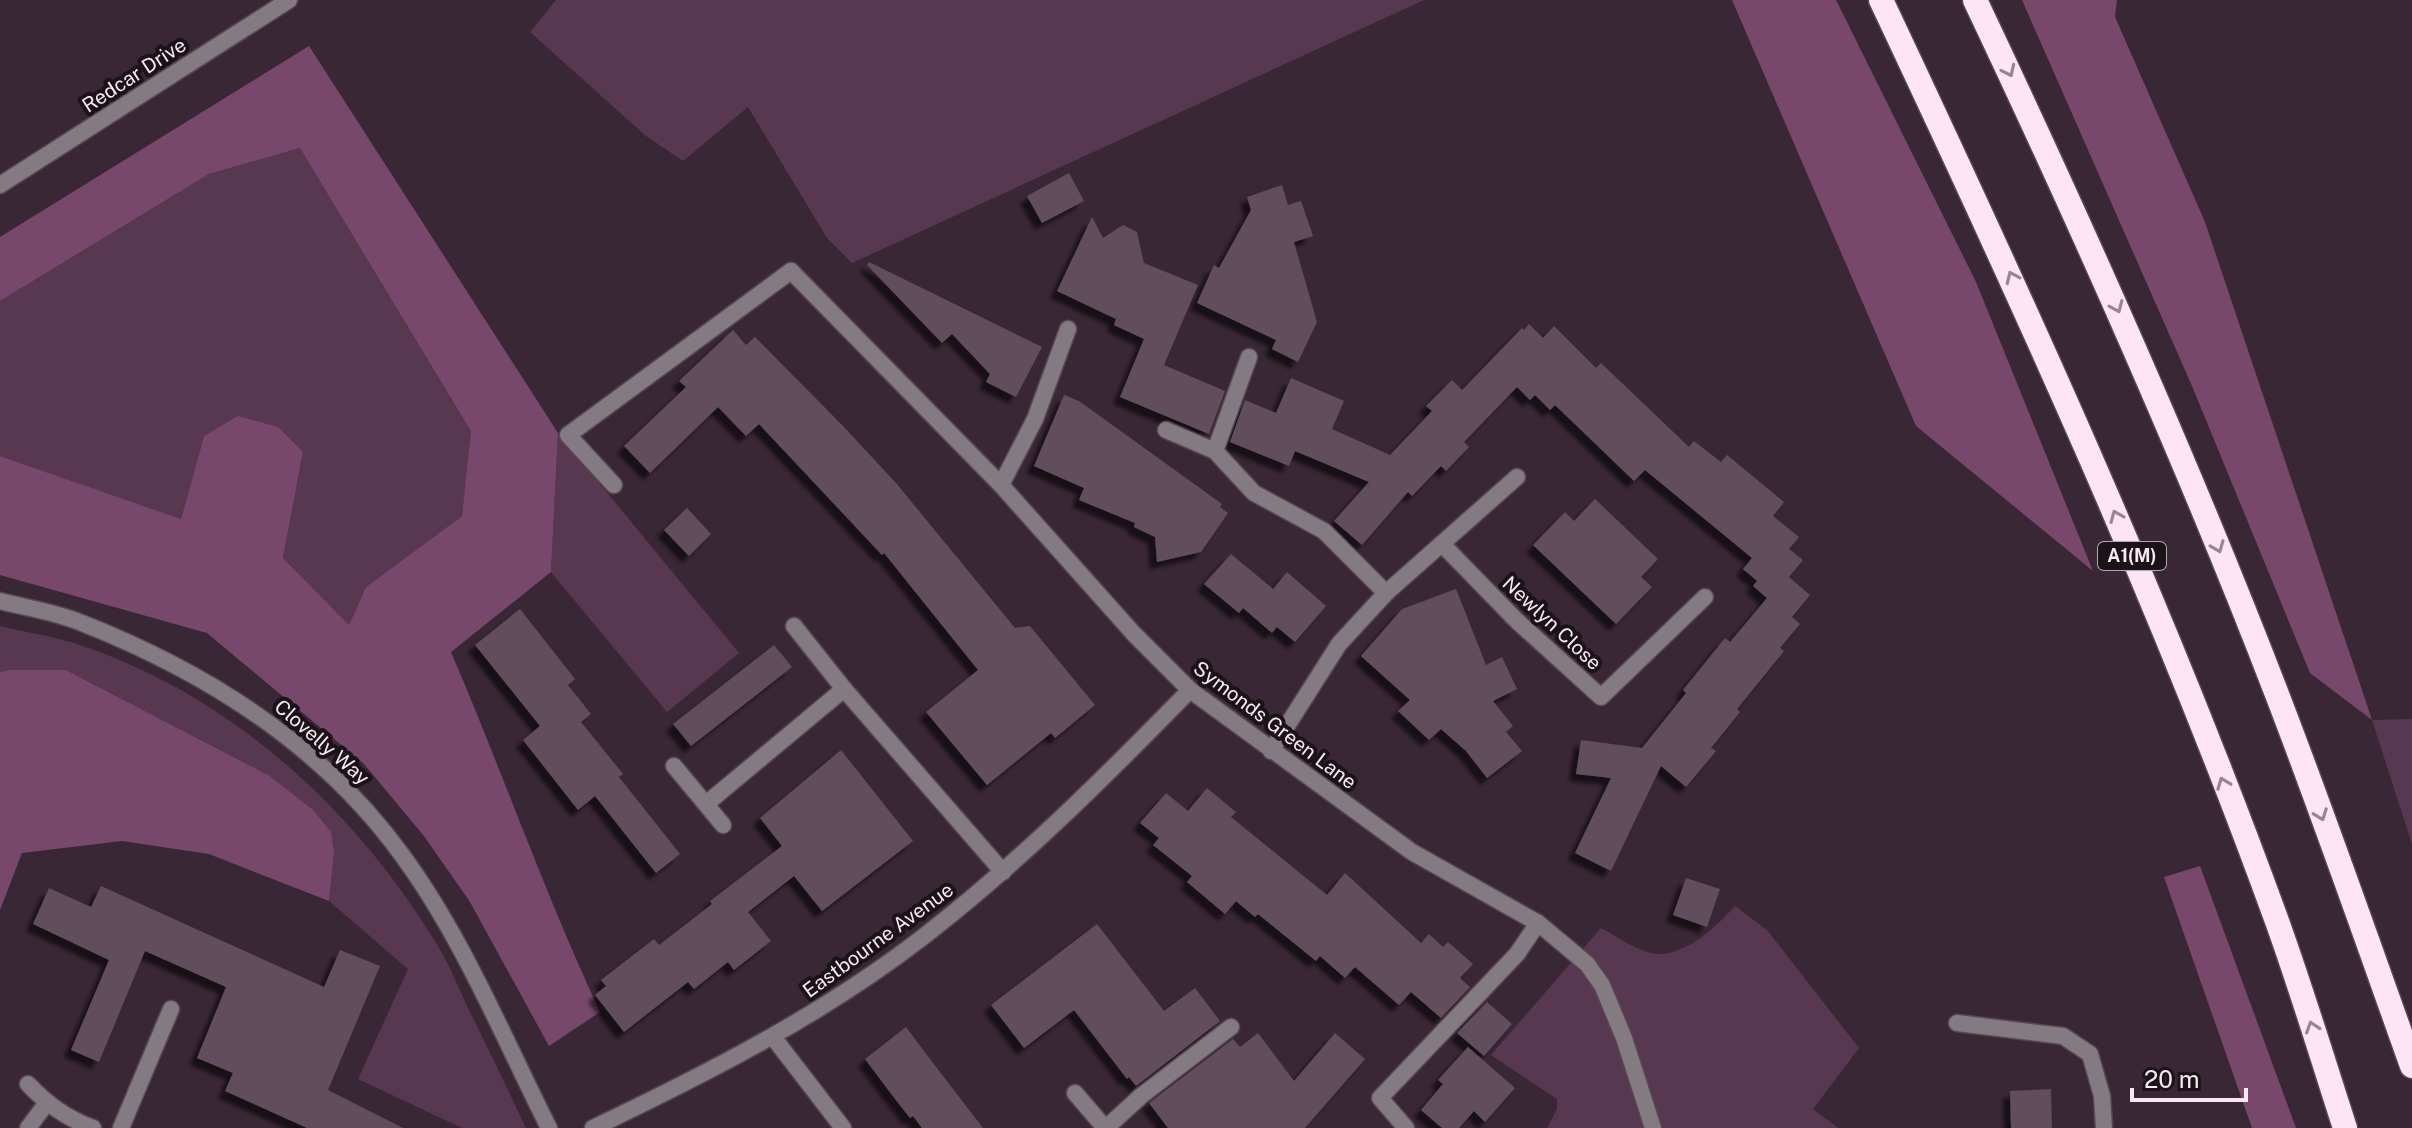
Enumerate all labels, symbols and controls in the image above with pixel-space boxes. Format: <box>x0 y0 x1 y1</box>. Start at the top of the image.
street label: Redcar Drive <box>78 33 190 117</box>
one-way arrow <box>1999 62 2015 77</box>
one-way arrow <box>2006 271 2022 286</box>
one-way arrow <box>2107 299 2123 313</box>
one-way arrow <box>2109 510 2125 524</box>
one-way arrow <box>2208 539 2224 553</box>
road number: A1(M) <box>2098 542 2166 570</box>
street label: Newlyn Close <box>1498 571 1606 675</box>
street label: Symonds Green Lane <box>1189 656 1361 794</box>
street label: Clovelly Way <box>270 694 375 790</box>
one-way arrow <box>2216 777 2233 791</box>
one-way arrow <box>2312 807 2328 821</box>
street label: Eastbourne Avenue <box>798 877 958 1003</box>
one-way arrow <box>2305 1021 2321 1035</box>
scale bar <box>2132 1052 2246 1102</box>
text: 20 m <box>2144 1065 2200 1093</box>

